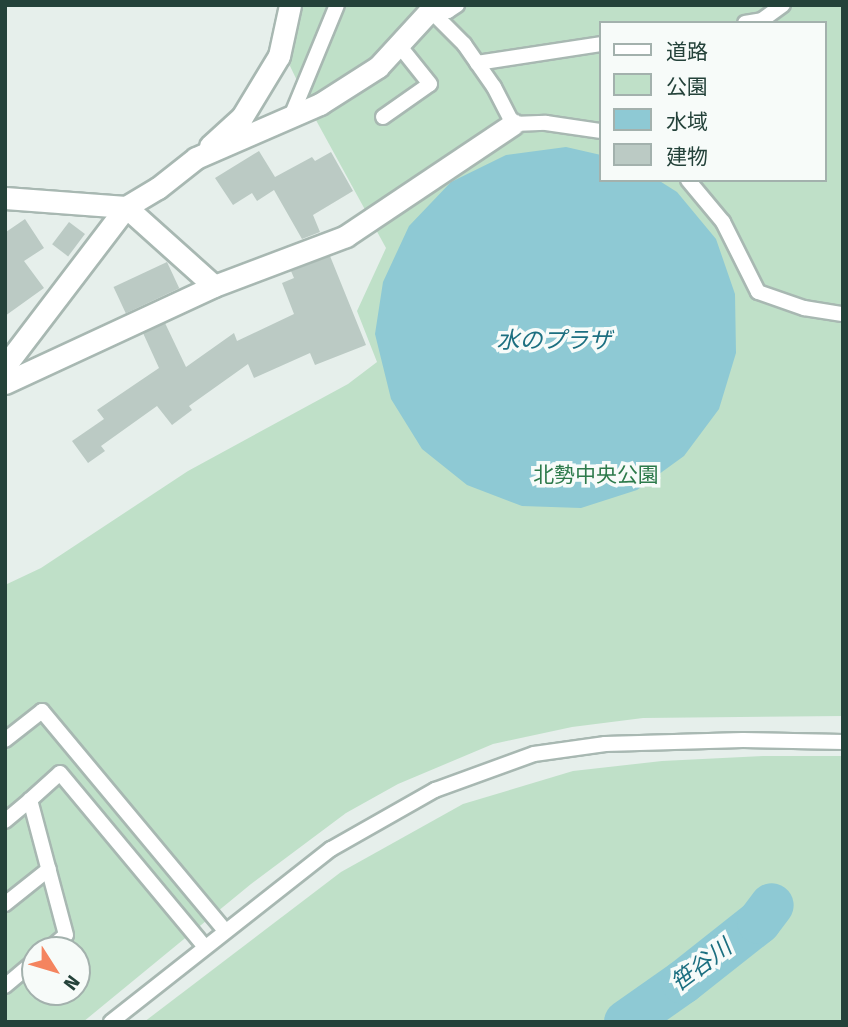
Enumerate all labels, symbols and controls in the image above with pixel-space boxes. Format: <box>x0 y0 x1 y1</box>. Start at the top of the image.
legend <box>600 21 827 182</box>
text: 道路 <box>666 39 708 65</box>
text: 公園 <box>666 74 708 100</box>
text: 水域 <box>666 109 708 135</box>
text: 建物 <box>666 144 708 170</box>
water label: 水のプラザ <box>497 326 611 354</box>
park label: 北勢中央公園 <box>533 462 659 488</box>
water label: 笹谷川 <box>665 933 737 997</box>
north arrow <box>21 936 91 1006</box>
text: N <box>59 971 85 995</box>

